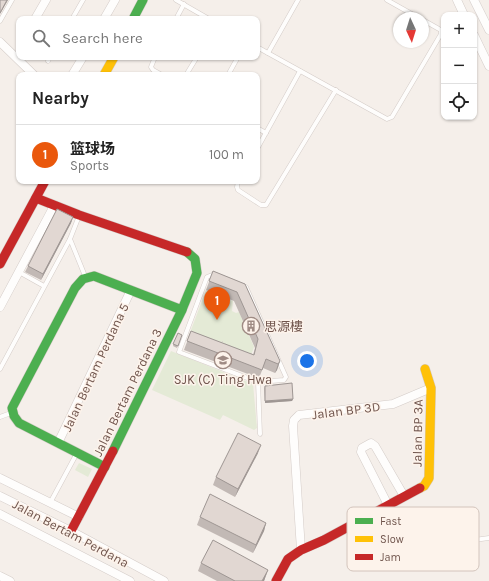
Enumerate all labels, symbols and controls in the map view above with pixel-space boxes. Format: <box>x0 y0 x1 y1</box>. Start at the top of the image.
north arrow <box>393 12 429 48</box>
map controls <box>441 12 477 120</box>
button: + <box>441 12 477 48</box>
search box <box>16 16 260 60</box>
icon: search <box>30 27 52 49</box>
text: Search here <box>62 29 143 47</box>
button: − <box>441 48 477 84</box>
button: locate <box>441 84 477 120</box>
text: Nearby <box>32 88 89 108</box>
text: 篮球场 <box>70 140 115 158</box>
text: 1 <box>43 147 47 162</box>
text: 100 m <box>209 147 244 162</box>
text: Sports <box>70 158 109 173</box>
pin: 1 <box>204 287 230 320</box>
street label: Jalan Bertam Perdana 5 <box>59 301 132 434</box>
building icon: 思源樓 <box>241 316 261 336</box>
place label: 思源樓 <box>264 319 303 334</box>
street label: Jalan Bertam Perdana 3 <box>90 326 165 458</box>
school or university icon: SJK (C) Ting Hwa <box>213 350 233 370</box>
your location <box>297 351 317 371</box>
place label: SJK (C) Ting Hwa <box>174 372 272 387</box>
street label: Jalan BP 3D <box>311 399 381 422</box>
street label: Jalan BP 3A <box>409 399 426 467</box>
street label: Jalan Bertam Perdana <box>10 496 131 570</box>
legend <box>347 507 479 571</box>
text: Fast <box>380 515 401 528</box>
text: Slow <box>380 533 404 546</box>
text: Jam <box>380 551 401 564</box>

